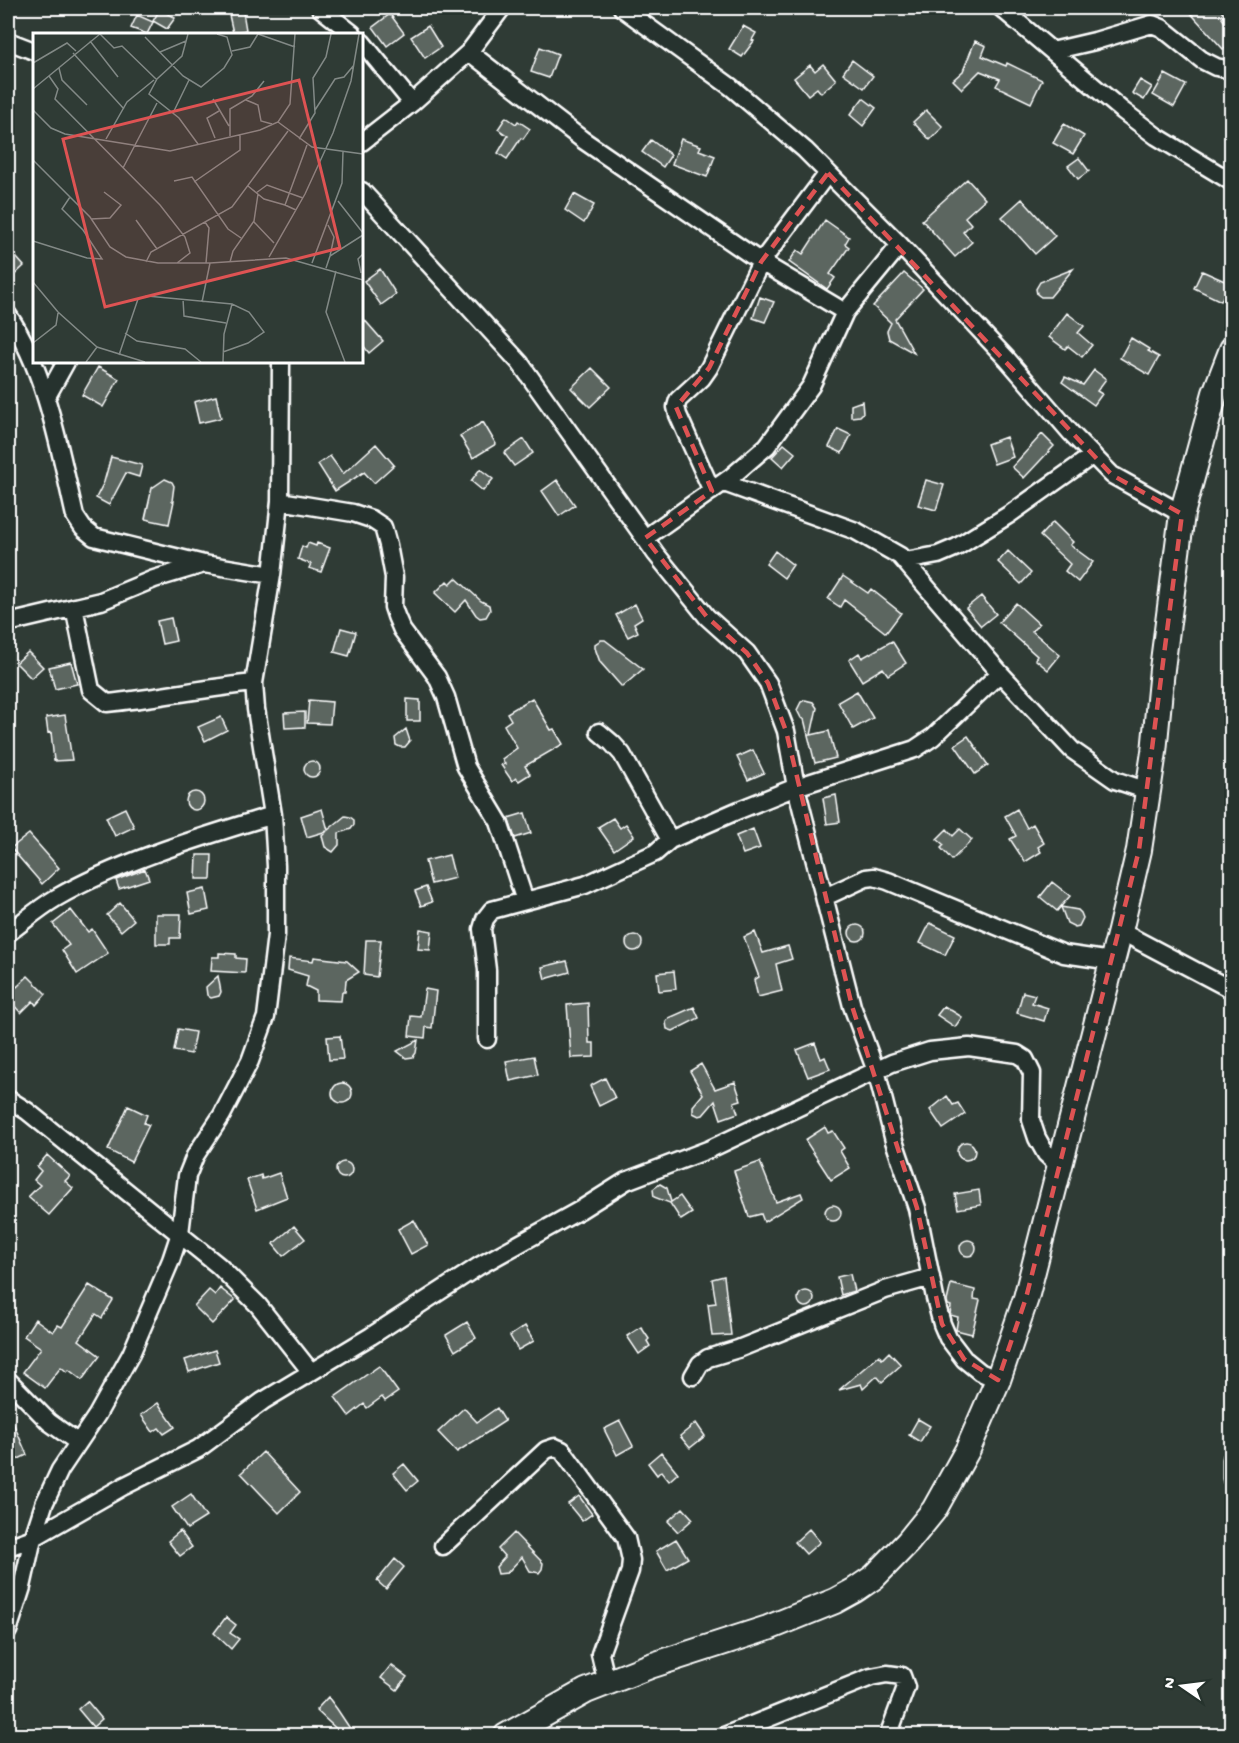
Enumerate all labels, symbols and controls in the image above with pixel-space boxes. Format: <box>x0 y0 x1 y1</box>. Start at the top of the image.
inset map <box>33 33 363 363</box>
north arrow <box>1152 1656 1212 1716</box>
text: N <box>1160 1675 1181 1691</box>

